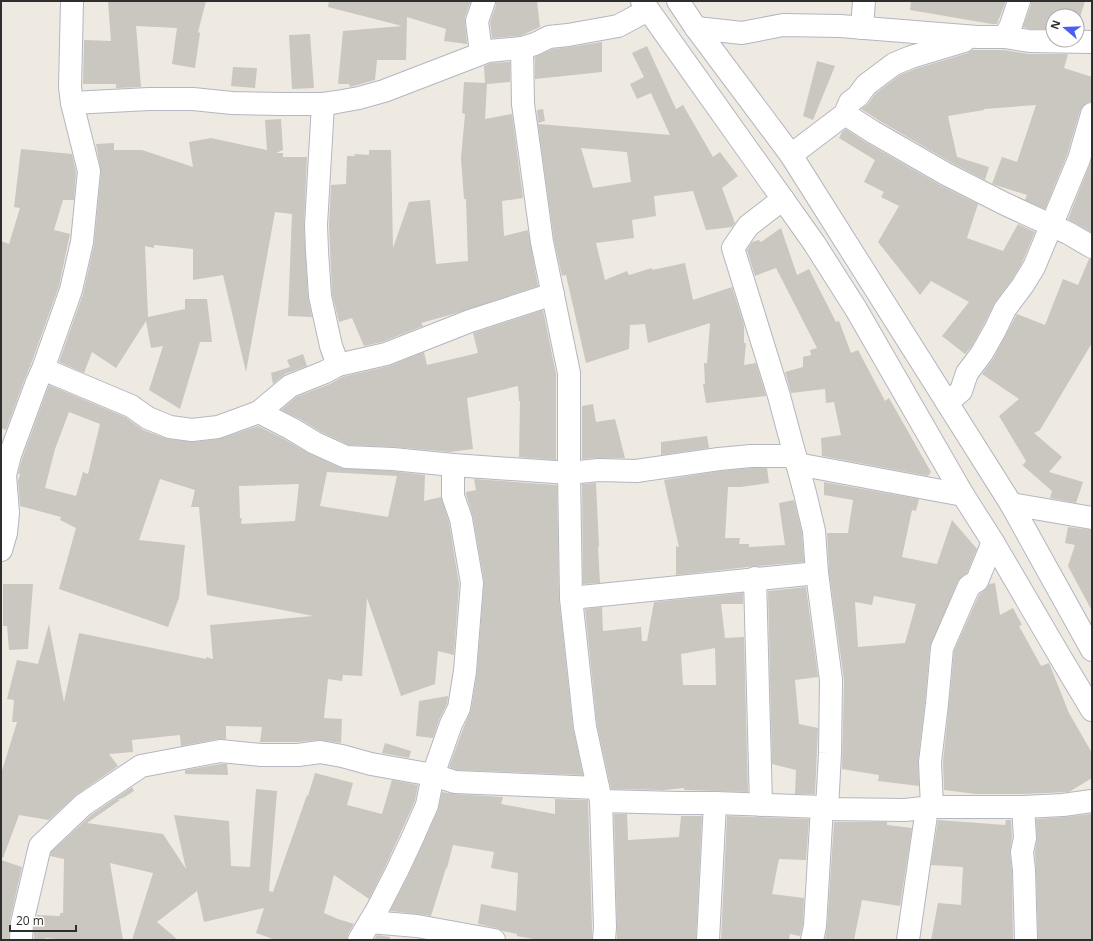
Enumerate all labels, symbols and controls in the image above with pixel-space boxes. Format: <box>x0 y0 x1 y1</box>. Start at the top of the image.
north arrow <box>1045 8 1085 48</box>
text: N <box>1047 18 1064 31</box>
scale bar <box>10 907 76 933</box>
text: 20 m <box>16 912 44 929</box>

